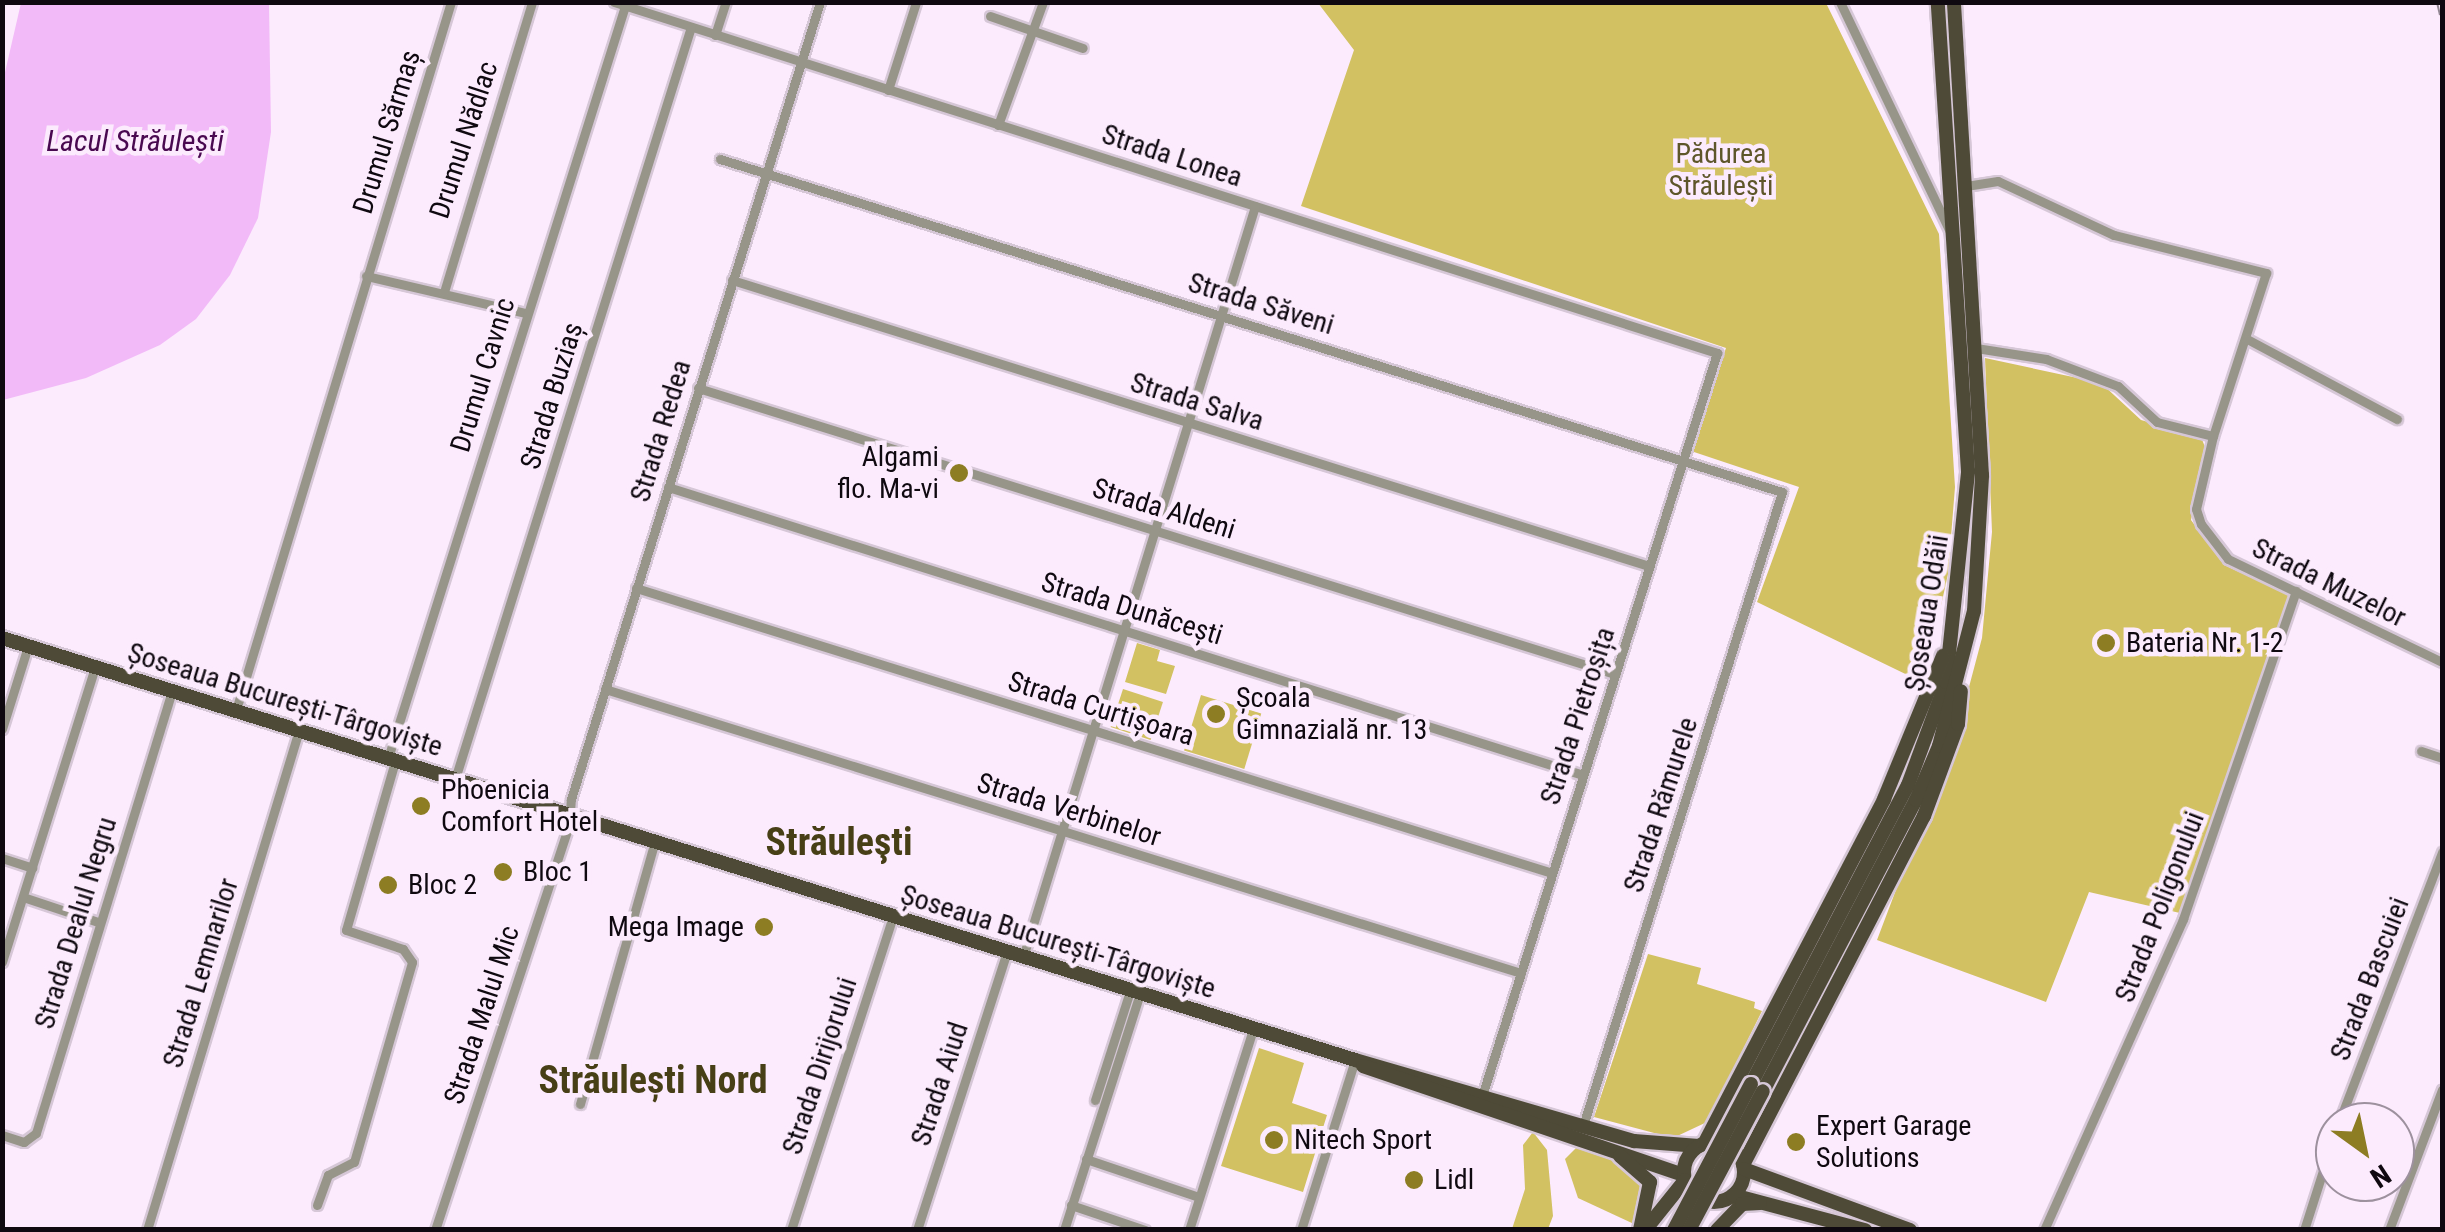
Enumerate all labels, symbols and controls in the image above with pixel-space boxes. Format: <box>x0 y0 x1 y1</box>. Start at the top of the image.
street label: Drumul Sărmaș <box>346 46 428 218</box>
street label: Drumul Nădlac <box>423 57 505 223</box>
street label: Strada Lonea <box>1098 118 1246 194</box>
water label: Lacul Străulești <box>46 123 224 159</box>
park label: Pădurea Străulești <box>1669 137 1773 203</box>
street label: Strada Săveni <box>1184 266 1338 342</box>
street label: Drumul Cavnic <box>444 294 522 456</box>
street label: Strada Buziaș <box>514 319 590 473</box>
street label: Strada Redea <box>624 356 698 506</box>
street label: Strada Salva <box>1126 366 1268 438</box>
place label: Algami flo. Ma-vi <box>837 440 939 506</box>
marker: Algami flo. Ma-vi <box>948 462 970 484</box>
street label: Strada Aldeni <box>1089 471 1239 547</box>
street label: Strada Muzelor <box>2247 531 2411 635</box>
street label: Șoseaua Odăii <box>1898 532 1956 694</box>
street label: Strada Dunăcești <box>1037 565 1227 653</box>
street label: Strada Pietroșița <box>1534 623 1622 809</box>
place label: Bateria Nr. 1-2 <box>2126 626 2284 660</box>
marker: Bateria Nr. 1-2 <box>2095 632 2117 654</box>
street label: Șoseaua București-Târgoviște <box>124 636 446 764</box>
street label: Strada Curtișoara <box>1004 665 1198 753</box>
place label: Școala Gimnazială nr. 13 <box>1236 681 1427 747</box>
marker: Școala Gimnazială nr. 13 <box>1205 703 1227 725</box>
street label: Strada Rămurele <box>1617 713 1705 897</box>
street label: Strada Verbinelor <box>973 766 1165 854</box>
place label: Phoenicia Comfort Hotel <box>441 773 598 839</box>
marker: Phoenicia Comfort Hotel <box>410 795 432 817</box>
street label: Strada Poligonului <box>2108 807 2212 1007</box>
street label: Strada Dealul Negru <box>28 813 124 1033</box>
district label: Străuleşti <box>765 820 913 866</box>
place label: Bloc 1 <box>523 855 592 889</box>
marker: Bloc 1 <box>492 861 514 883</box>
place label: Bloc 2 <box>408 868 477 902</box>
street label: Strada Lemnarilor <box>156 874 246 1072</box>
marker: Bloc 2 <box>377 874 399 896</box>
street label: Șoseaua București-Târgoviște <box>897 878 1219 1006</box>
street label: Strada Bascuiei <box>2324 893 2416 1065</box>
place label: Mega Image <box>608 910 744 944</box>
marker: Mega Image <box>753 916 775 938</box>
street label: Strada Malul Mic <box>437 921 527 1109</box>
street label: Strada Dirijorului <box>776 973 864 1159</box>
street label: Strada Aiud <box>904 1018 976 1150</box>
district label: Străulești Nord <box>539 1058 767 1104</box>
north arrow <box>2315 1102 2415 1202</box>
place label: Expert Garage Solutions <box>1816 1109 1971 1175</box>
place label: Nitech Sport <box>1294 1123 1432 1157</box>
marker: Nitech Sport <box>1263 1129 1285 1151</box>
marker: Expert Garage Solutions <box>1785 1131 1807 1153</box>
text: N <box>2364 1157 2397 1194</box>
place label: Lidl <box>1434 1163 1474 1197</box>
marker: Lidl <box>1403 1169 1425 1191</box>

